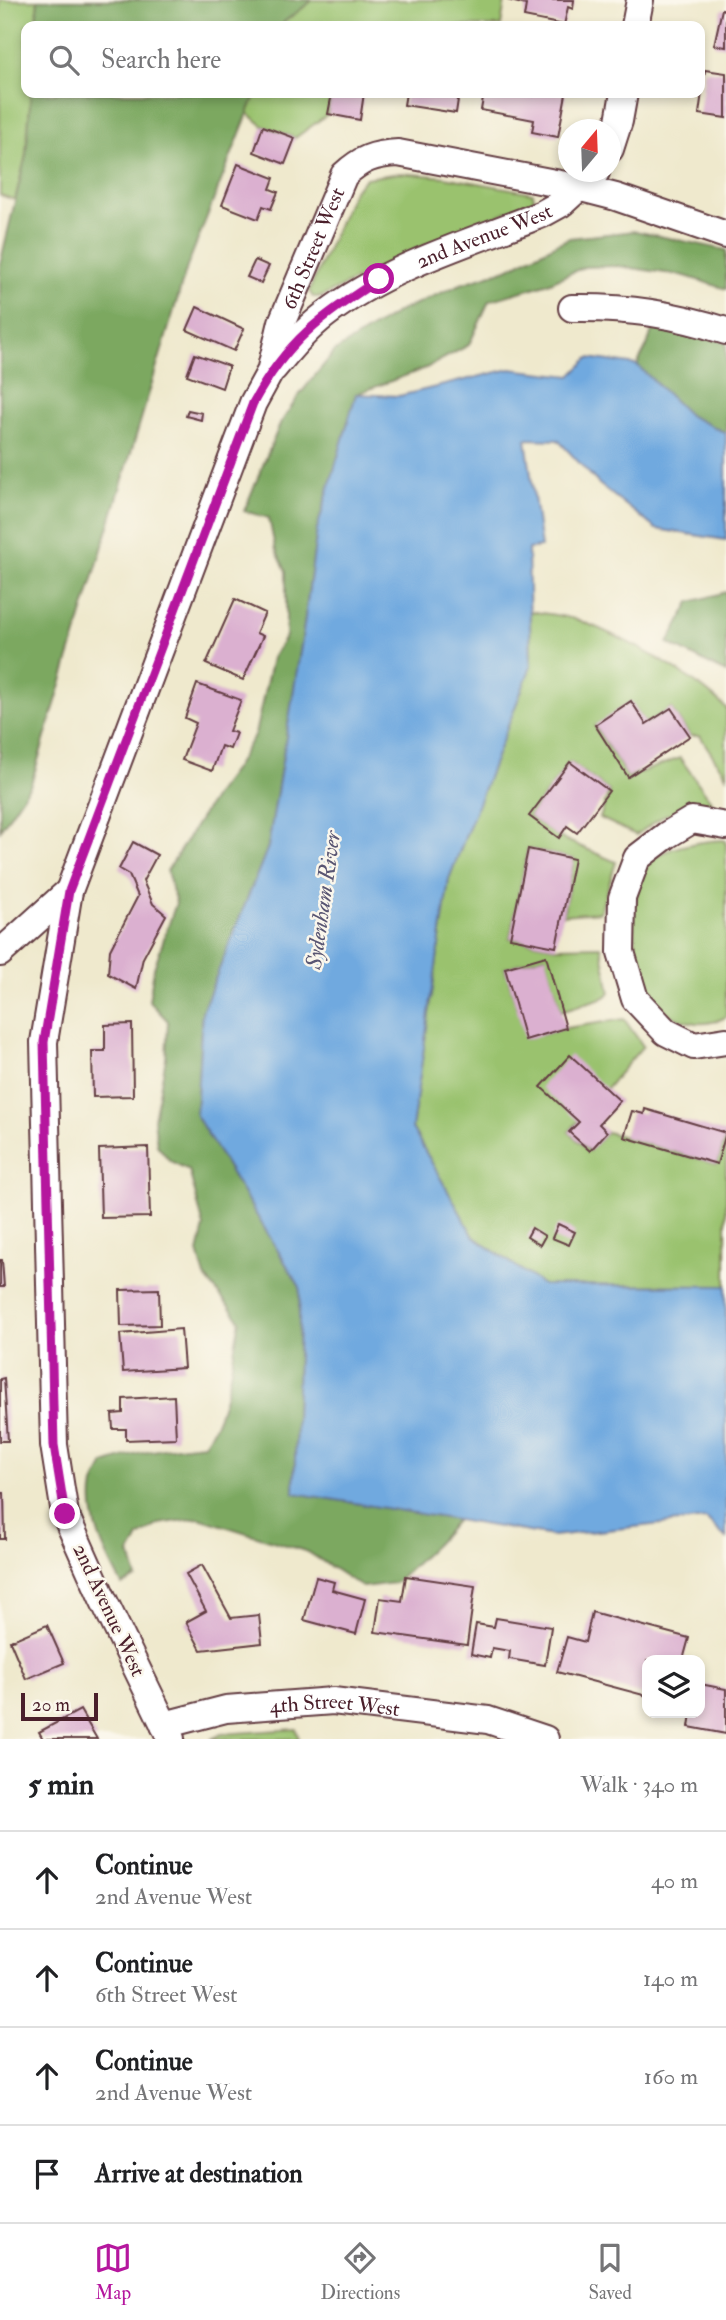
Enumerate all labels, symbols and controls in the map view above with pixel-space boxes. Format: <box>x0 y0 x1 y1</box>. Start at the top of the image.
search box <box>21 21 705 98</box>
icon: search <box>45 41 83 79</box>
text: Search here <box>101 44 221 76</box>
north arrow <box>558 119 621 182</box>
street label: 6th Street West <box>275 183 351 314</box>
street label: 2nd Avenue West <box>412 197 557 275</box>
route start <box>363 263 394 294</box>
water label: Sydenham River <box>299 828 347 972</box>
route end <box>49 1498 80 1529</box>
street label: 2nd Avenue West <box>66 1539 152 1681</box>
map controls <box>642 1655 705 1718</box>
button: layers <box>642 1655 705 1718</box>
street label: 4th Street West <box>268 1687 401 1723</box>
scale bar <box>21 1690 98 1722</box>
text: 20 m <box>32 1693 70 1717</box>
text: 5 min <box>28 1766 94 1803</box>
text: Walk · 340 m <box>580 1770 698 1799</box>
text: Continue <box>95 1850 193 1882</box>
icon: ahead <box>28 1861 66 1899</box>
text: 40 m <box>651 1866 698 1895</box>
text: 2nd Avenue West <box>95 1882 252 1911</box>
text: Continue <box>95 1948 193 1980</box>
icon: ahead <box>28 1959 66 1997</box>
text: 140 m <box>643 1964 698 1993</box>
text: 6th Street West <box>95 1980 238 2009</box>
text: Continue <box>95 2046 193 2078</box>
icon: ahead <box>28 2057 66 2095</box>
text: 160 m <box>644 2062 698 2091</box>
text: 2nd Avenue West <box>95 2078 252 2107</box>
icon: arrive <box>28 2155 66 2193</box>
text: Arrive at destination <box>95 2158 303 2190</box>
tab: Map <box>94 2239 132 2305</box>
tab: Directions <box>320 2239 400 2305</box>
tab: Saved <box>588 2239 632 2305</box>

